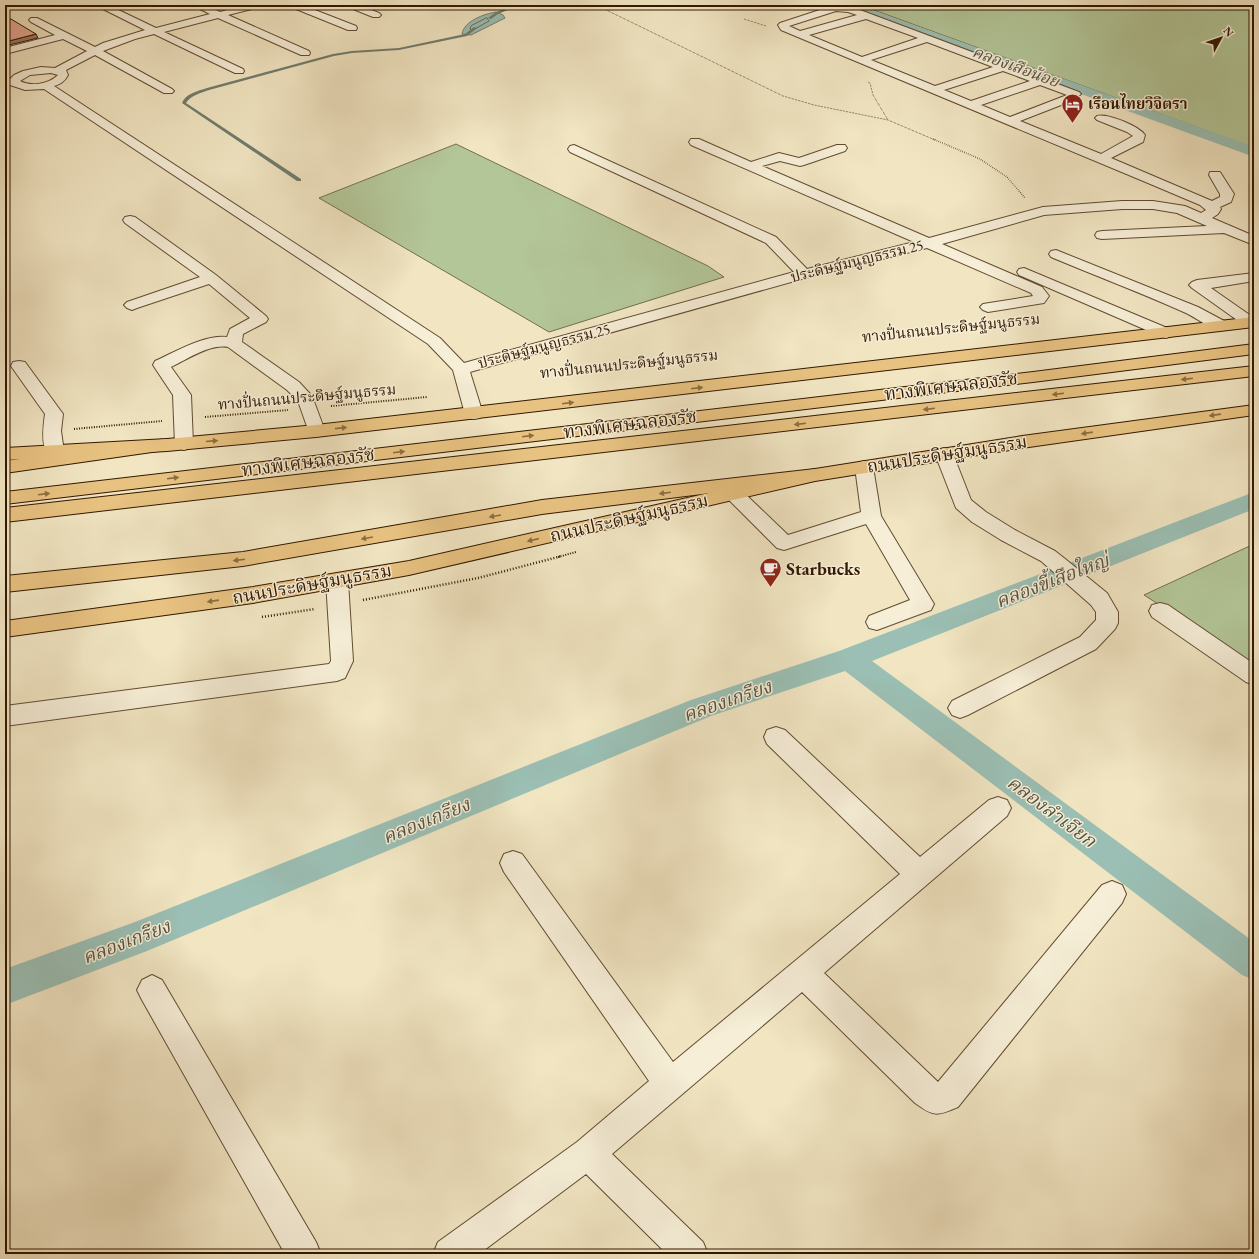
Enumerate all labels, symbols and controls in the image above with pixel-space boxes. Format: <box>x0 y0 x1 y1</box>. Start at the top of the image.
north arrow <box>1201 18 1241 58</box>
text: N <box>1220 24 1237 40</box>
water label: คลองเสือน้อย <box>969 41 1064 92</box>
hotel icon: เรือนไทยวิจิตรา <box>1060 91 1086 124</box>
place label: เรือนไทยวิจิตรา <box>1088 93 1188 113</box>
street label: ประดิษฐ์มนูญธรรม 25 <box>788 235 926 287</box>
street label: ทางปั่นถนนประดิษฐ์มนูธรรม <box>861 308 1041 347</box>
street label: ประดิษฐ์มนูญธรรม 25 <box>476 319 612 373</box>
street label: ทางปั่นถนนประดิษฐ์มนูธรรม <box>539 344 719 383</box>
street label: ทางพิเศษฉลองรัช <box>883 366 1019 405</box>
one-way arrow <box>1181 376 1193 382</box>
street label: ทางปั่นถนนประดิษฐ์มนูธรรม <box>217 378 397 415</box>
one-way arrow <box>691 385 703 391</box>
one-way arrow <box>1052 391 1064 397</box>
one-way arrow <box>561 400 574 406</box>
street label: ทางพิเศษฉลองรัช <box>562 404 698 443</box>
one-way arrow <box>923 406 935 412</box>
one-way arrow <box>1209 412 1221 418</box>
one-way arrow <box>794 420 806 427</box>
one-way arrow <box>335 425 347 432</box>
street label: ถนนประดิษฐ์มนูธรรม <box>865 429 1029 478</box>
one-way arrow <box>1080 430 1093 436</box>
one-way arrow <box>522 433 534 440</box>
one-way arrow <box>206 438 218 444</box>
street label: ทางพิเศษฉลองรัช <box>240 442 376 481</box>
one-way arrow <box>393 448 405 455</box>
one-way arrow <box>167 475 179 482</box>
street label: ถนนประดิษฐ์มนูธรรม <box>548 488 710 547</box>
one-way arrow <box>659 490 671 496</box>
one-way arrow <box>38 491 50 497</box>
one-way arrow <box>489 513 501 519</box>
one-way arrow <box>361 535 373 541</box>
one-way arrow <box>527 537 539 543</box>
water label: คลองขี้เสือใหญ่ <box>991 544 1115 614</box>
one-way arrow <box>233 556 245 563</box>
cafe icon: Starbucks <box>758 556 784 589</box>
place label: Starbucks <box>786 557 860 580</box>
street label: ถนนประดิษฐ์มนูธรรม <box>230 558 394 609</box>
one-way arrow <box>207 598 219 604</box>
water label: คลองเกรียง <box>679 673 776 727</box>
water label: คลองลำเจียก <box>1002 770 1102 854</box>
water label: คลองเกรียง <box>379 791 475 849</box>
water label: คลองเกรียง <box>79 913 175 970</box>

